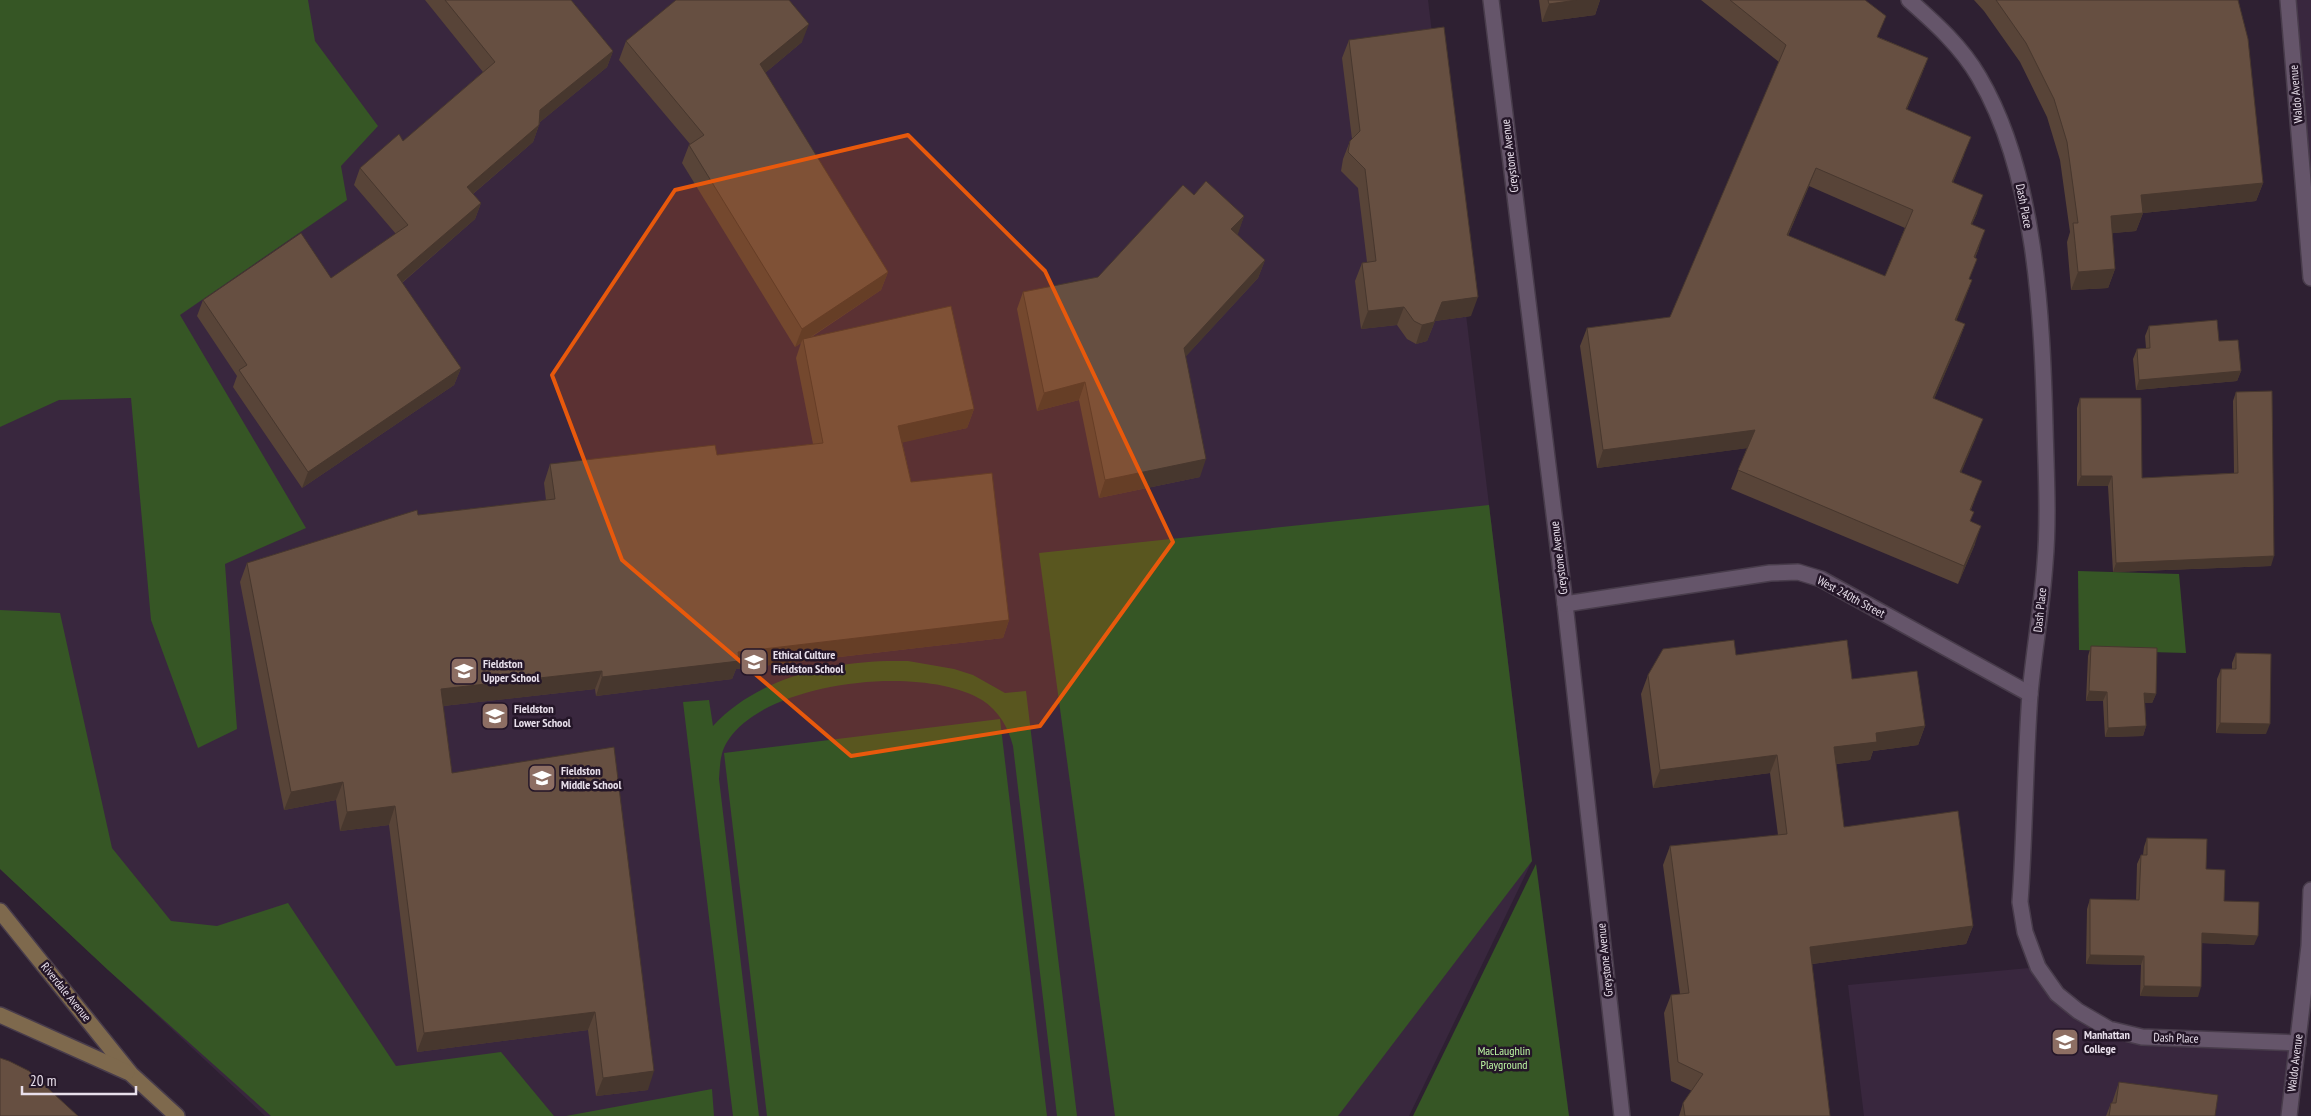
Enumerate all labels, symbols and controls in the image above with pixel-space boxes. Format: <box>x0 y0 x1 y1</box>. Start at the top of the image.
street label: Waldo Avenue <box>2285 64 2306 124</box>
street label: Greystone Avenue <box>1498 119 1521 194</box>
street label: Dash Place <box>2013 182 2036 229</box>
street label: Greystone Avenue <box>1547 521 1570 596</box>
street label: West 240th Street <box>1815 572 1888 621</box>
street label: Dash Place <box>2030 587 2049 633</box>
school or university icon: Ethical Culture Fieldston School <box>739 647 769 677</box>
place label: Ethical Culture Fieldston School <box>773 647 844 676</box>
school or university icon: Fieldston Upper School <box>449 656 479 686</box>
place label: Fieldston Upper School <box>483 656 540 685</box>
school or university icon: Fieldston Lower School <box>480 701 510 731</box>
place label: Fieldston Lower School <box>514 701 571 730</box>
school or university icon: Fieldston Middle School <box>527 763 557 793</box>
place label: Fieldston Middle School <box>561 763 621 792</box>
street label: Greystone Avenue <box>1593 923 1616 997</box>
street label: Riverdale Avenue <box>38 959 95 1024</box>
school or university icon: Manhattan College <box>2050 1027 2080 1057</box>
place label: Manhattan College <box>2084 1027 2130 1056</box>
street label: Dash Place <box>2153 1029 2199 1046</box>
street label: Waldo Avenue <box>2284 1033 2305 1093</box>
park label: MacLaughlin Playground <box>1478 1043 1530 1072</box>
scale bar <box>22 1064 136 1096</box>
text: 20 m <box>30 1071 56 1090</box>

